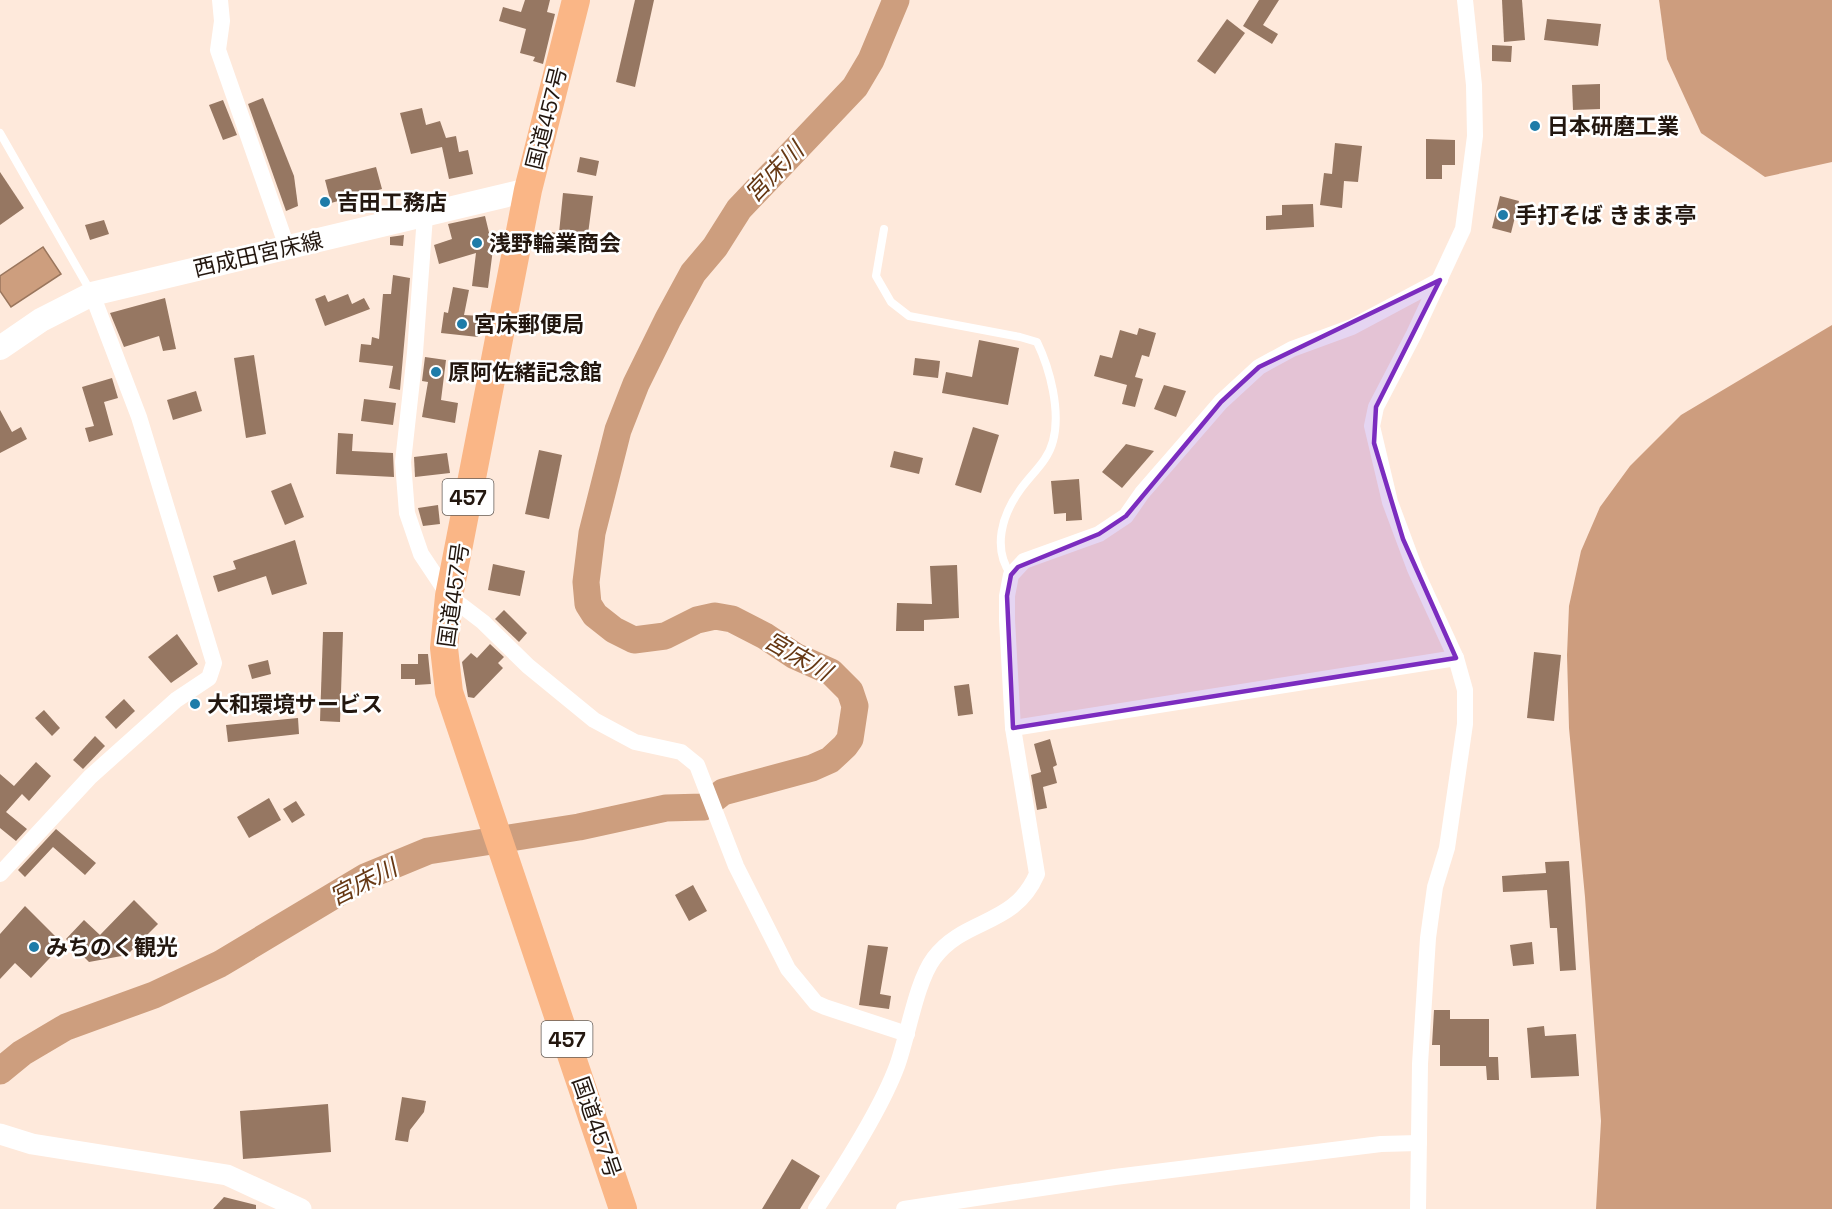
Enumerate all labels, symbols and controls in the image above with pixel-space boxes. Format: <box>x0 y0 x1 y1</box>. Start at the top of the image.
street label: 国道457号 <box>520 64 572 172</box>
place label: 日本研磨工業 <box>1547 112 1679 140</box>
marker: 日本研磨工業 <box>1528 119 1542 133</box>
water label: 宮床川 <box>738 133 812 209</box>
place label: 吉田工務店 <box>337 188 447 216</box>
marker: 吉田工務店 <box>318 195 332 209</box>
place label: 手打そば きまま亭 <box>1515 201 1697 229</box>
marker: 手打そば きまま亭 <box>1496 208 1510 222</box>
street label: 西成田宮床線 <box>191 226 325 282</box>
place label: 浅野輪業商会 <box>489 229 621 257</box>
marker: 浅野輪業商会 <box>470 236 484 250</box>
place label: 宮床郵便局 <box>474 310 584 338</box>
marker: 宮床郵便局 <box>455 317 469 331</box>
place label: 原阿佐緒記念館 <box>448 358 602 386</box>
marker: 原阿佐緒記念館 <box>429 365 443 379</box>
road number: 457 <box>442 479 494 515</box>
street label: 国道457号 <box>432 541 474 649</box>
water label: 宮床川 <box>759 625 840 689</box>
place label: 大和環境サービス <box>207 690 383 718</box>
marker: 大和環境サービス <box>188 697 202 711</box>
water label: 宮床川 <box>324 850 405 912</box>
place label: みちのく観光 <box>46 933 178 961</box>
marker: みちのく観光 <box>27 940 41 954</box>
road number: 457 <box>542 1021 592 1057</box>
street label: 国道457号 <box>567 1073 627 1181</box>

